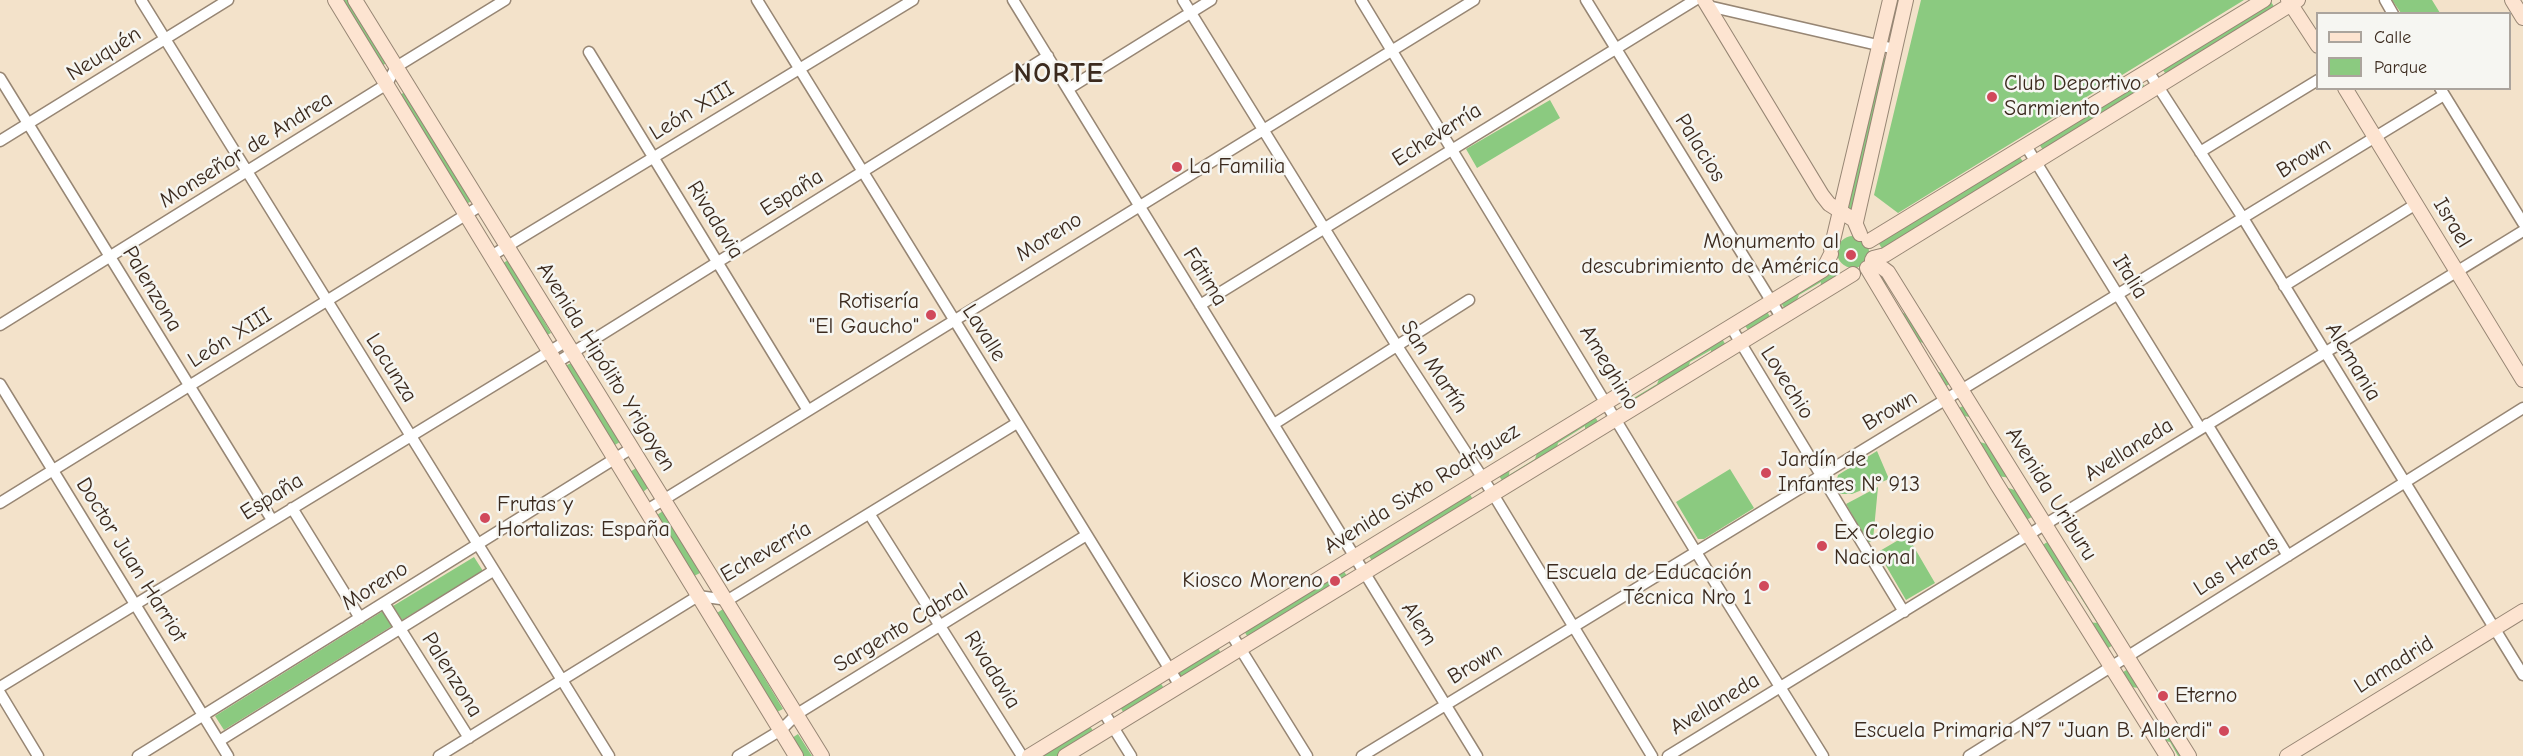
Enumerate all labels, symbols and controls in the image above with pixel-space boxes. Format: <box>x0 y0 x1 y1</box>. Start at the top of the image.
legend <box>2316 12 2511 90</box>
street label: Neuquén <box>62 21 146 87</box>
text: Calle <box>2374 27 2411 48</box>
district label: NORTE <box>1013 57 1105 91</box>
text: Parque <box>2374 57 2427 78</box>
place label: Club Deportivo Sarmiento <box>2004 71 2141 122</box>
street label: León XIII <box>645 76 739 146</box>
street label: Monseñor de Andrea <box>154 86 338 214</box>
marker: Club Deportivo Sarmiento <box>1985 90 1999 104</box>
street label: Echeverría <box>1387 97 1487 173</box>
street label: Palacios <box>1669 109 1731 187</box>
street label: Brown <box>2272 132 2336 184</box>
place label: La Familia <box>1189 154 1285 180</box>
marker: La Familia <box>1170 160 1184 174</box>
street label: España <box>756 164 828 222</box>
street label: Rivadavia <box>681 176 749 264</box>
street label: Israel <box>2427 193 2477 253</box>
street label: Moreno <box>1011 206 1087 268</box>
place label: Monumento al descubrimiento de América <box>1581 229 1839 280</box>
street label: Palenzona <box>116 242 188 336</box>
street label: Fátima <box>1177 243 1233 311</box>
marker: Monumento al descubrimiento de América <box>1844 248 1858 262</box>
street label: Italia <box>2106 250 2154 304</box>
street label: Avenida Hipólito Yrigoyen <box>531 258 681 476</box>
place label: Rotisería "El Gaucho" <box>809 289 919 340</box>
street label: Lavalle <box>956 299 1012 367</box>
street label: León XIII <box>183 302 277 374</box>
marker: Rotisería "El Gaucho" <box>924 308 938 322</box>
street label: San Martín <box>1394 316 1474 418</box>
street label: Alemania <box>2319 318 2387 406</box>
street label: Ameghino <box>1573 321 1645 415</box>
street label: Lacunza <box>360 329 422 407</box>
street label: Lovechio <box>1754 342 1820 424</box>
street label: Brown <box>1858 385 1922 437</box>
street label: Avellaneda <box>2080 412 2178 488</box>
street label: Avenida Sixto Rodríguez <box>1319 418 1525 560</box>
street label: Avenida Uriburu <box>2000 423 2102 565</box>
place label: Jardín de Infantes N° 913 <box>1778 447 1920 499</box>
marker: Jardín de Infantes N° 913 <box>1759 466 1773 480</box>
street label: España <box>236 468 308 526</box>
street label: Doctor Juan Harriot <box>70 473 192 647</box>
place label: Frutas y Hortalizas: España <box>497 492 670 544</box>
marker: Frutas y Hortalizas: España <box>478 511 492 525</box>
street label: Echeverría <box>716 515 816 589</box>
place label: Ex Colegio Nacional <box>1834 520 1934 572</box>
street label: Las Heras <box>2189 530 2283 602</box>
marker: Ex Colegio Nacional <box>1815 539 1829 553</box>
street label: Moreno <box>337 555 413 617</box>
place label: Escuela de Educación Técnica Nro 1 <box>1546 560 1752 612</box>
place label: Kiosco Moreno <box>1182 568 1323 594</box>
marker: Kiosco Moreno <box>1328 574 1342 588</box>
street label: Sargento Cabral <box>829 577 973 679</box>
marker: Escuela de Educación Técnica Nro 1 <box>1757 579 1771 593</box>
street label: Alem <box>1395 597 1443 651</box>
street label: Rivadavia <box>958 626 1026 714</box>
street label: Palenzona <box>416 628 488 722</box>
street label: Lamadrid <box>2349 630 2439 700</box>
street label: Brown <box>1443 638 1507 690</box>
street label: Avellaneda <box>1665 667 1765 741</box>
place label: Eterno <box>2175 683 2237 709</box>
marker: Eterno <box>2156 689 2170 703</box>
place label: Escuela Primaria N°7 "Juan B. Alberdi" <box>1854 718 2212 744</box>
marker: Escuela Primaria N°7 "Juan B. Alberdi" <box>2217 724 2231 738</box>

